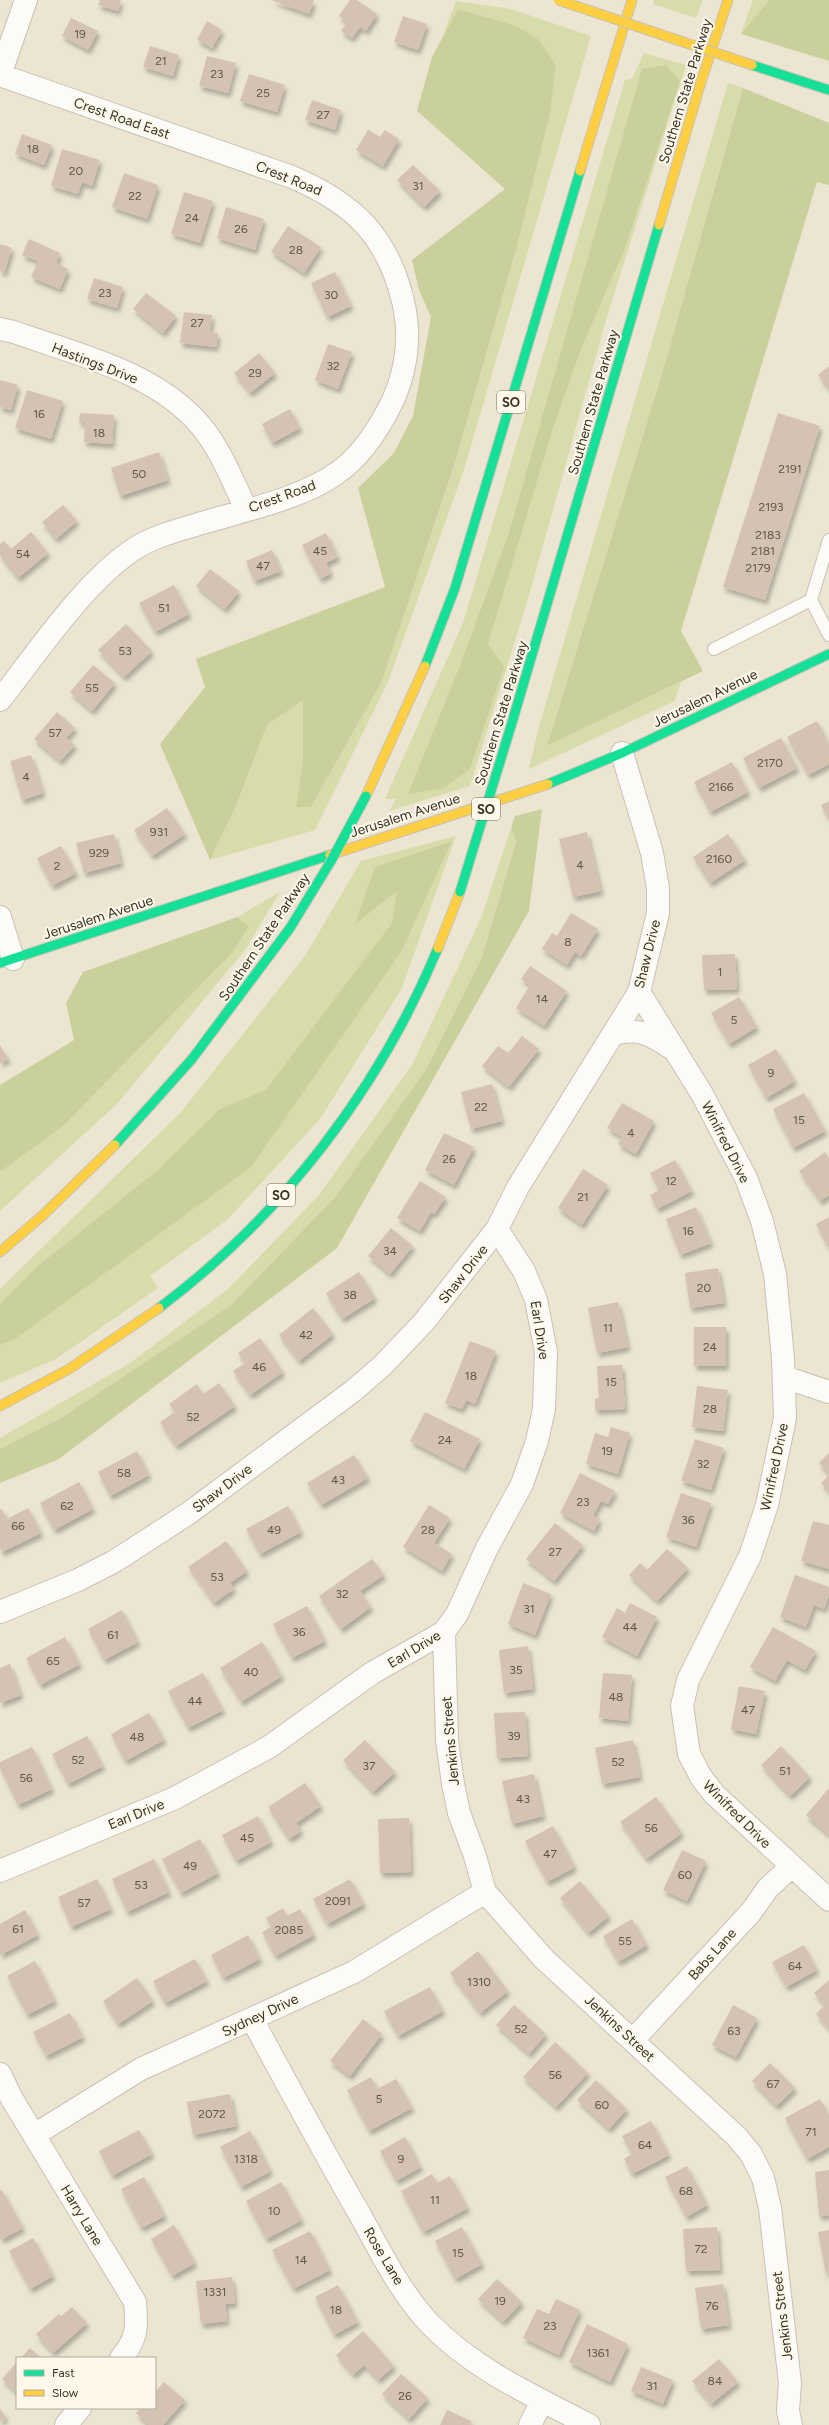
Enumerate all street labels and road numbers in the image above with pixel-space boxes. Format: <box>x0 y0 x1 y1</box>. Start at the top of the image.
street label: Southern State Parkway <box>655 16 716 166</box>
street label: Crest Road East <box>71 94 172 143</box>
street label: Crest Road <box>253 157 324 199</box>
street label: Southern State Parkway <box>565 327 623 477</box>
street label: Hastings Drive <box>49 339 141 388</box>
road number: SO <box>497 391 525 413</box>
street label: Crest Road <box>246 477 318 516</box>
street label: Southern State Parkway <box>471 638 532 788</box>
street label: Jerusalem Avenue <box>650 666 761 731</box>
street label: Jerusalem Avenue <box>348 790 463 841</box>
road number: SO <box>472 798 500 820</box>
street label: Southern State Parkway <box>215 870 314 1004</box>
street label: Jerusalem Avenue <box>41 892 156 943</box>
street label: Shaw Drive <box>631 918 664 990</box>
street label: Winifred Drive <box>698 1099 754 1186</box>
road number: SO <box>267 1184 295 1206</box>
street label: Shaw Drive <box>435 1241 492 1307</box>
street label: Earl Drive <box>526 1300 553 1361</box>
street label: Winifred Drive <box>757 1421 792 1513</box>
street label: Shaw Drive <box>189 1460 256 1516</box>
street label: Earl Drive <box>385 1627 444 1672</box>
street label: Jenkins Street <box>438 1696 463 1786</box>
street label: Winifred Drive <box>699 1777 774 1852</box>
street label: Earl Drive <box>106 1795 167 1833</box>
street label: Babs Lane <box>685 1925 740 1984</box>
street label: Sydney Drive <box>219 1990 301 2041</box>
street label: Jenkins Street <box>581 1992 658 2065</box>
street label: Harry Lane <box>57 2182 107 2249</box>
street label: Rose Lane <box>360 2224 408 2289</box>
street label: Jenkins Street <box>769 2270 796 2361</box>

